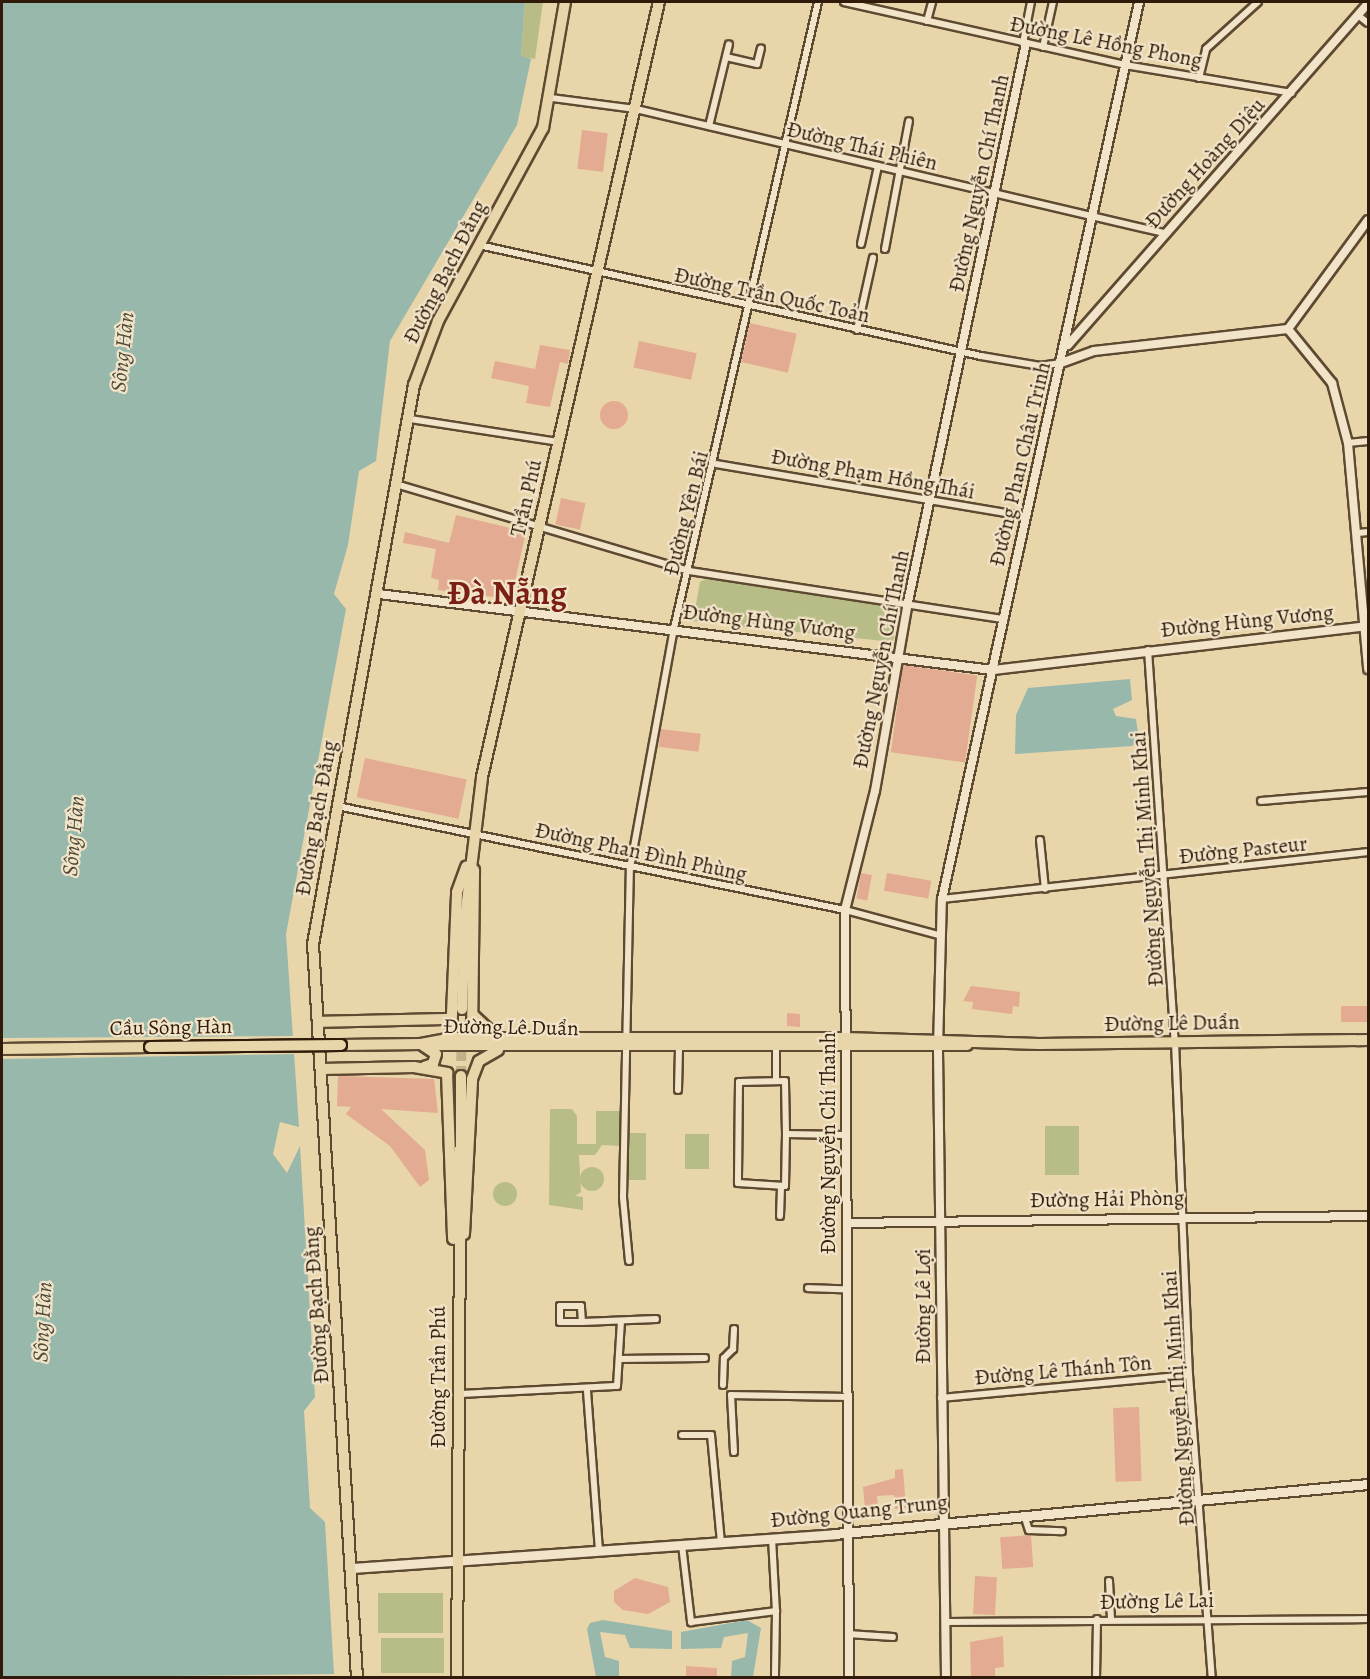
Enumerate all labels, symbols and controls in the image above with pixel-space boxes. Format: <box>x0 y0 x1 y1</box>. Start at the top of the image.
street label: Đường Lê Hồng Phong <box>1008 11 1204 73</box>
street label: Đường Nguyễn Chí Thanh <box>944 72 1014 294</box>
street label: Đường Hoàng Diệu <box>1140 93 1270 233</box>
street label: Đường Thái Phiên <box>784 116 940 176</box>
street label: Đường Bạch Đằng <box>398 196 492 348</box>
street label: Đường Trần Quốc Toản <box>672 262 872 328</box>
water label: Sông Hàn <box>106 311 140 393</box>
street label: Đường Phan Châu Trinh <box>984 359 1056 569</box>
street label: Đường Phạm Hồng Thái <box>769 444 977 504</box>
street label: Đường Yên Bái <box>658 448 714 578</box>
street label: Trần Phú <box>505 457 547 539</box>
street label: Đường Nguyễn Chí Thanh <box>847 548 915 770</box>
district label: Đà Nẵng <box>447 573 567 613</box>
street label: Đường Hùng Vương <box>681 599 857 645</box>
street label: Đường Hùng Vương <box>1159 599 1335 643</box>
street label: Đường Nguyễn Thị Minh Khai <box>1126 731 1168 987</box>
street label: Đường Bạch Đằng <box>290 739 342 897</box>
water label: Sông Hàn <box>57 795 91 877</box>
street label: Đường Phan Đình Phùng <box>533 817 749 887</box>
street label: Đường Pasteur <box>1178 831 1308 869</box>
street label: Đường Lê Duẩn <box>1104 1009 1240 1037</box>
street label: Cầu Sông Hàn <box>110 1013 232 1041</box>
street label: Đường Lê Duẩn <box>443 1013 579 1041</box>
street label: Đường Nguyễn Chí Thanh <box>815 1032 841 1254</box>
street label: Đường Hải Phòng <box>1030 1185 1184 1213</box>
street label: Đường Bạch Đằng <box>298 1226 334 1384</box>
street label: Đường Lê Lợi <box>910 1248 936 1364</box>
street label: Đường Nguyễn Thị Minh Khai <box>1157 1270 1199 1526</box>
water label: Sông Hàn <box>28 1281 58 1363</box>
street label: Đường Trần Phú <box>425 1306 451 1448</box>
street label: Đường Lê Thánh Tôn <box>974 1350 1152 1390</box>
street label: Đường Quang Trung <box>769 1489 949 1533</box>
street label: Đường Lê Lai <box>1100 1587 1214 1615</box>

